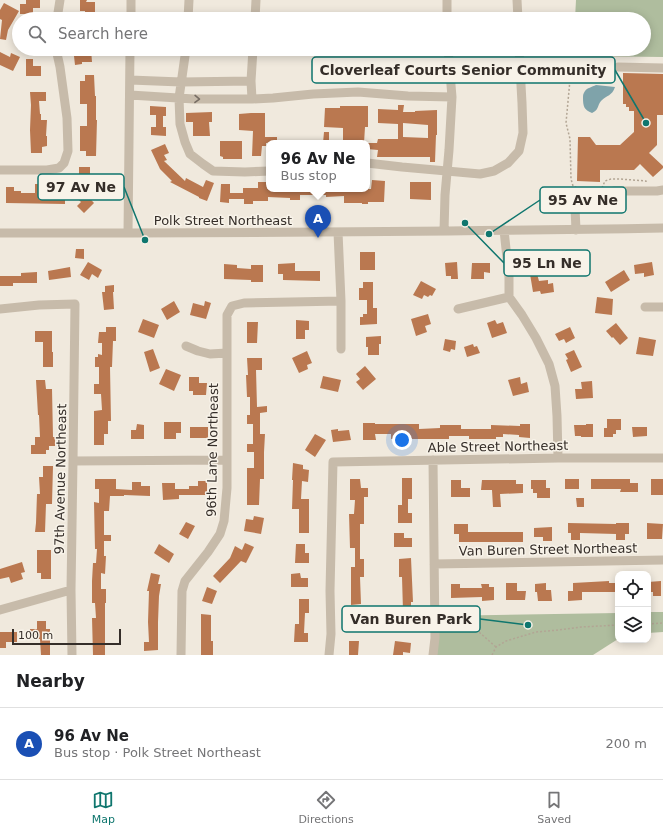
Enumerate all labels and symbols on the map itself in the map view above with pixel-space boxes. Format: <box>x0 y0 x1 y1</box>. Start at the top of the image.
callout: Cloverleaf Courts Senior Community <box>312 57 615 83</box>
text: Cloverleaf Courts Senior Community <box>320 62 606 78</box>
one-way arrow <box>194 95 200 103</box>
callout: 97 Av Ne <box>38 174 124 200</box>
text: 97 Av Ne <box>46 179 116 195</box>
callout: 95 Av Ne <box>540 187 626 213</box>
text: 95 Av Ne <box>548 192 618 208</box>
pin: A <box>305 205 331 238</box>
street label: Polk Street Northeast <box>154 213 292 228</box>
callout: 95 Ln Ne <box>504 250 590 276</box>
text: 95 Ln Ne <box>512 255 582 271</box>
street label: 96th Lane Northeast <box>204 383 221 517</box>
street label: 97th Avenue Northeast <box>52 404 69 554</box>
your location <box>392 430 412 450</box>
street label: Able Street Northeast <box>428 438 568 455</box>
street label: Van Buren Street Northeast <box>459 540 637 559</box>
callout: Van Buren Park <box>342 606 480 632</box>
text: Van Buren Park <box>350 611 473 627</box>
scale bar <box>12 627 121 646</box>

